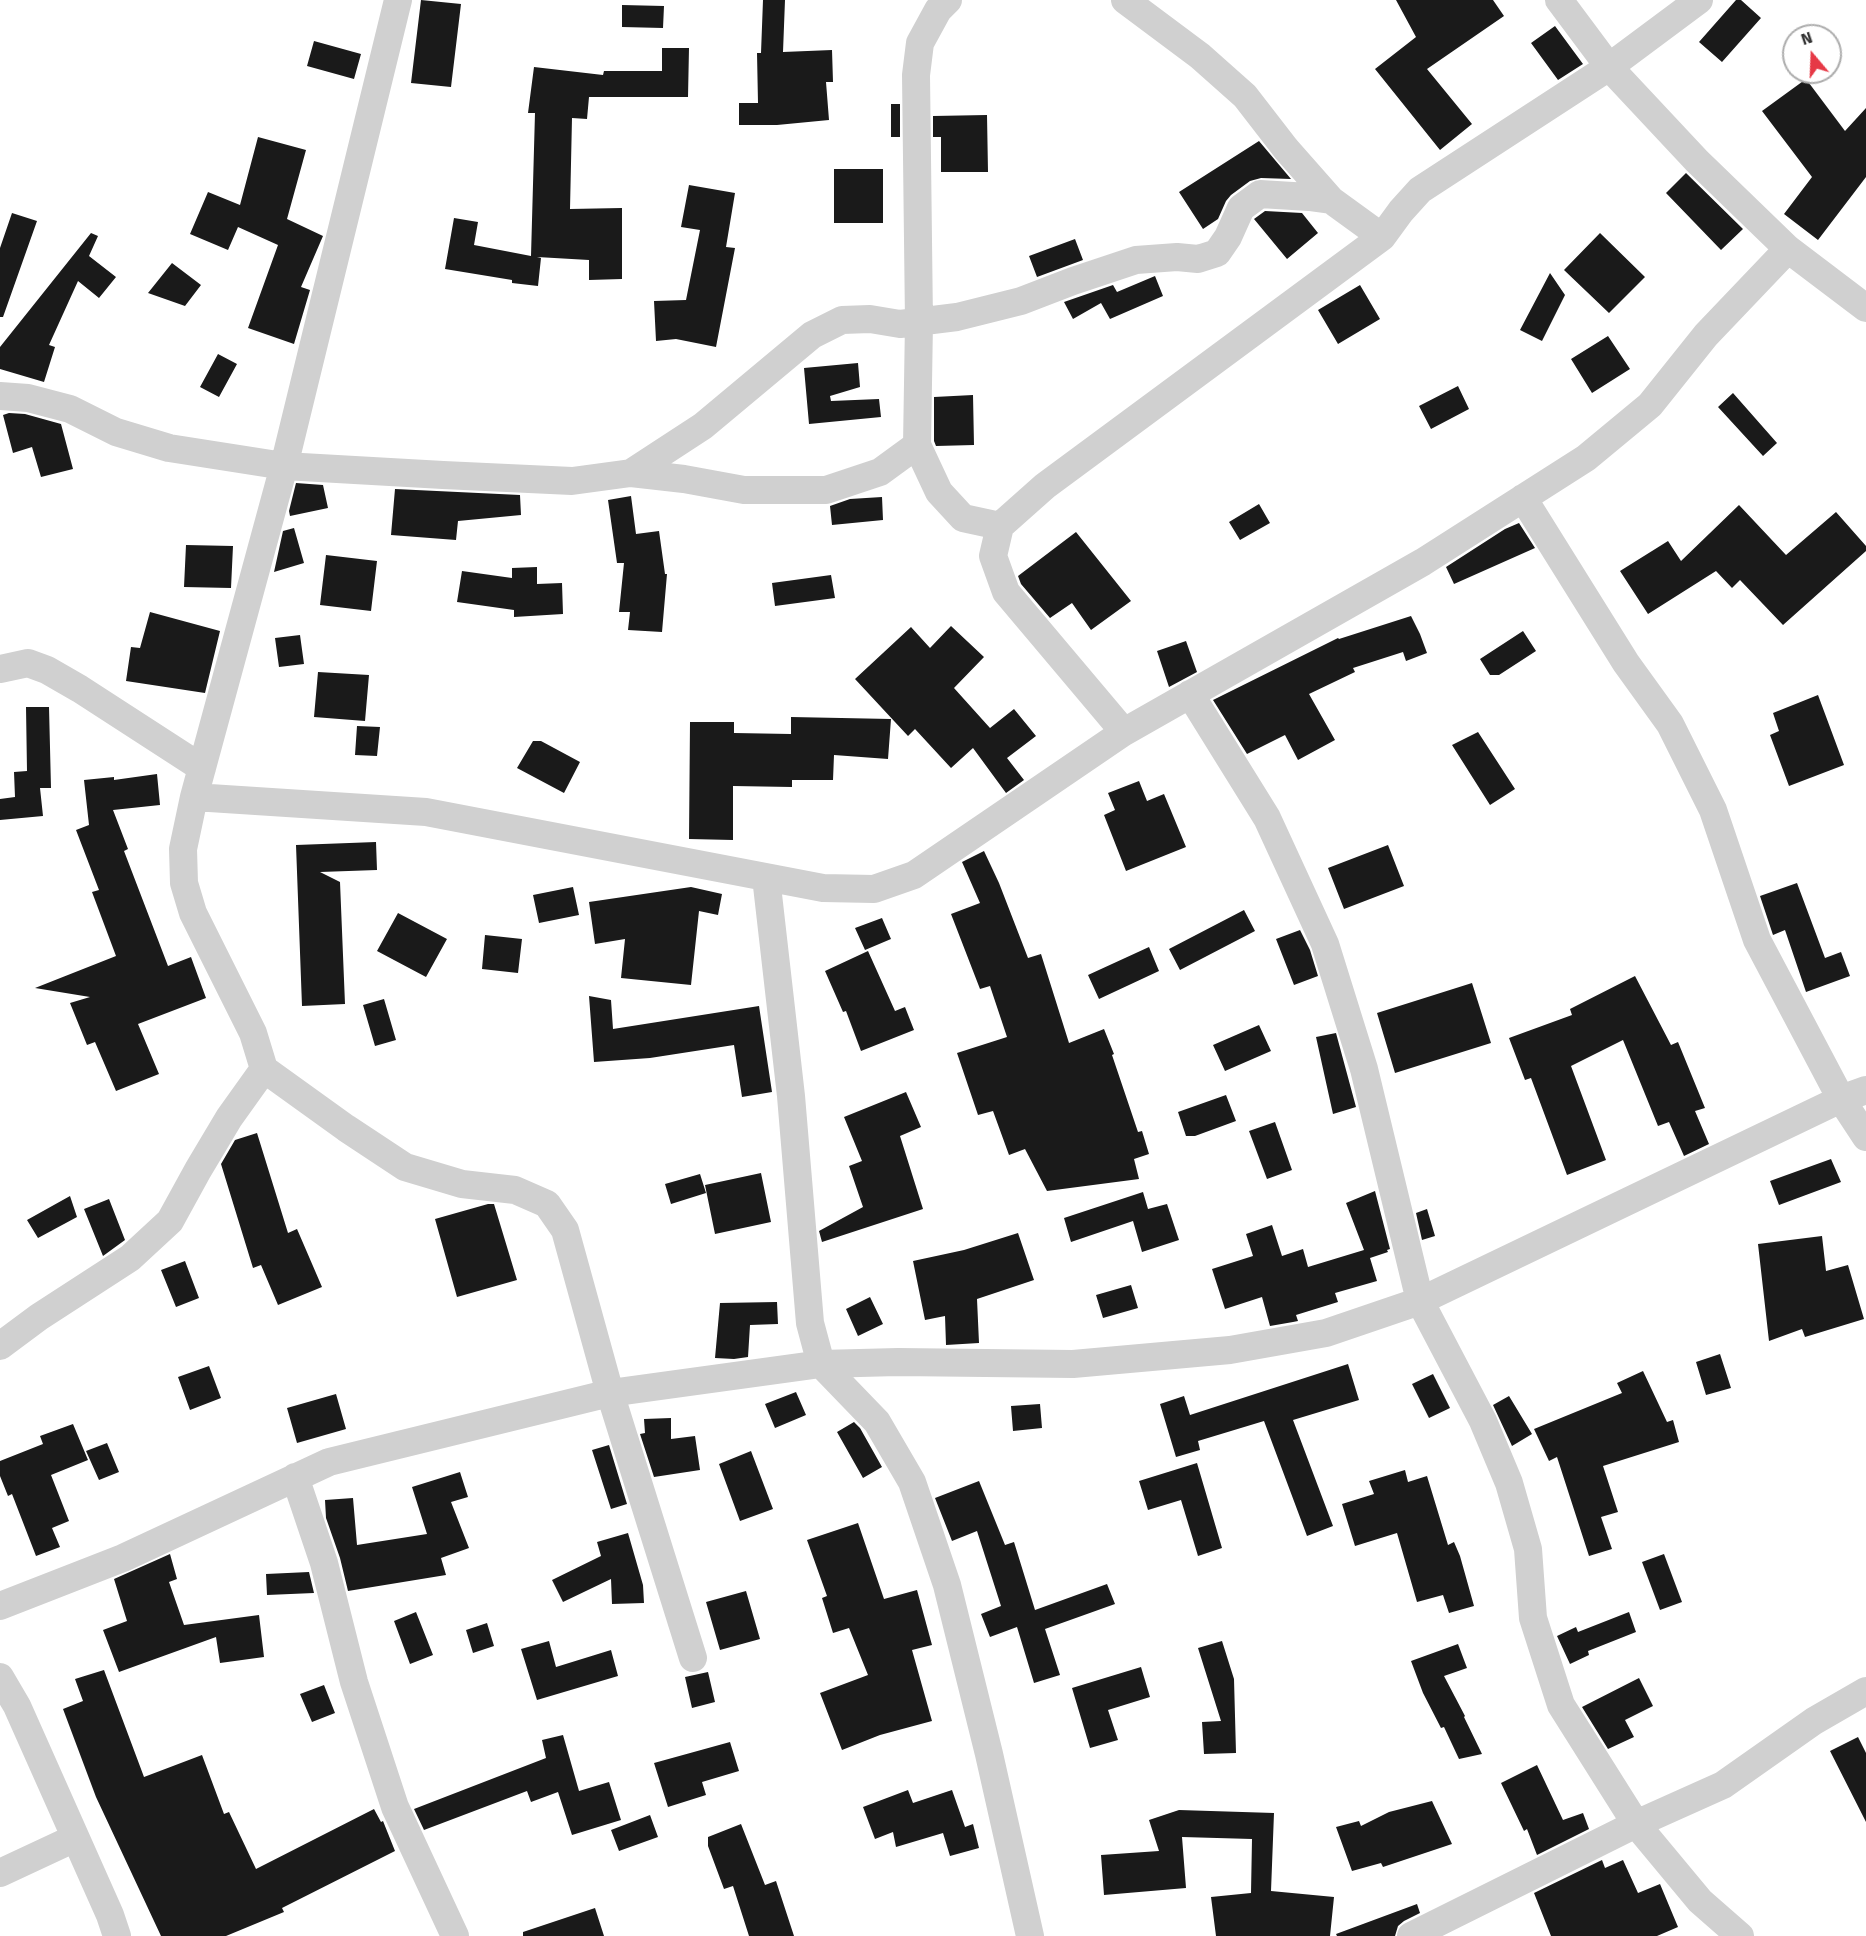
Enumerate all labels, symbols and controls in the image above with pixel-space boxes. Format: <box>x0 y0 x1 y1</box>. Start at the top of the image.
north arrow <box>1782 24 1842 84</box>
text: N <box>1799 28 1815 49</box>

